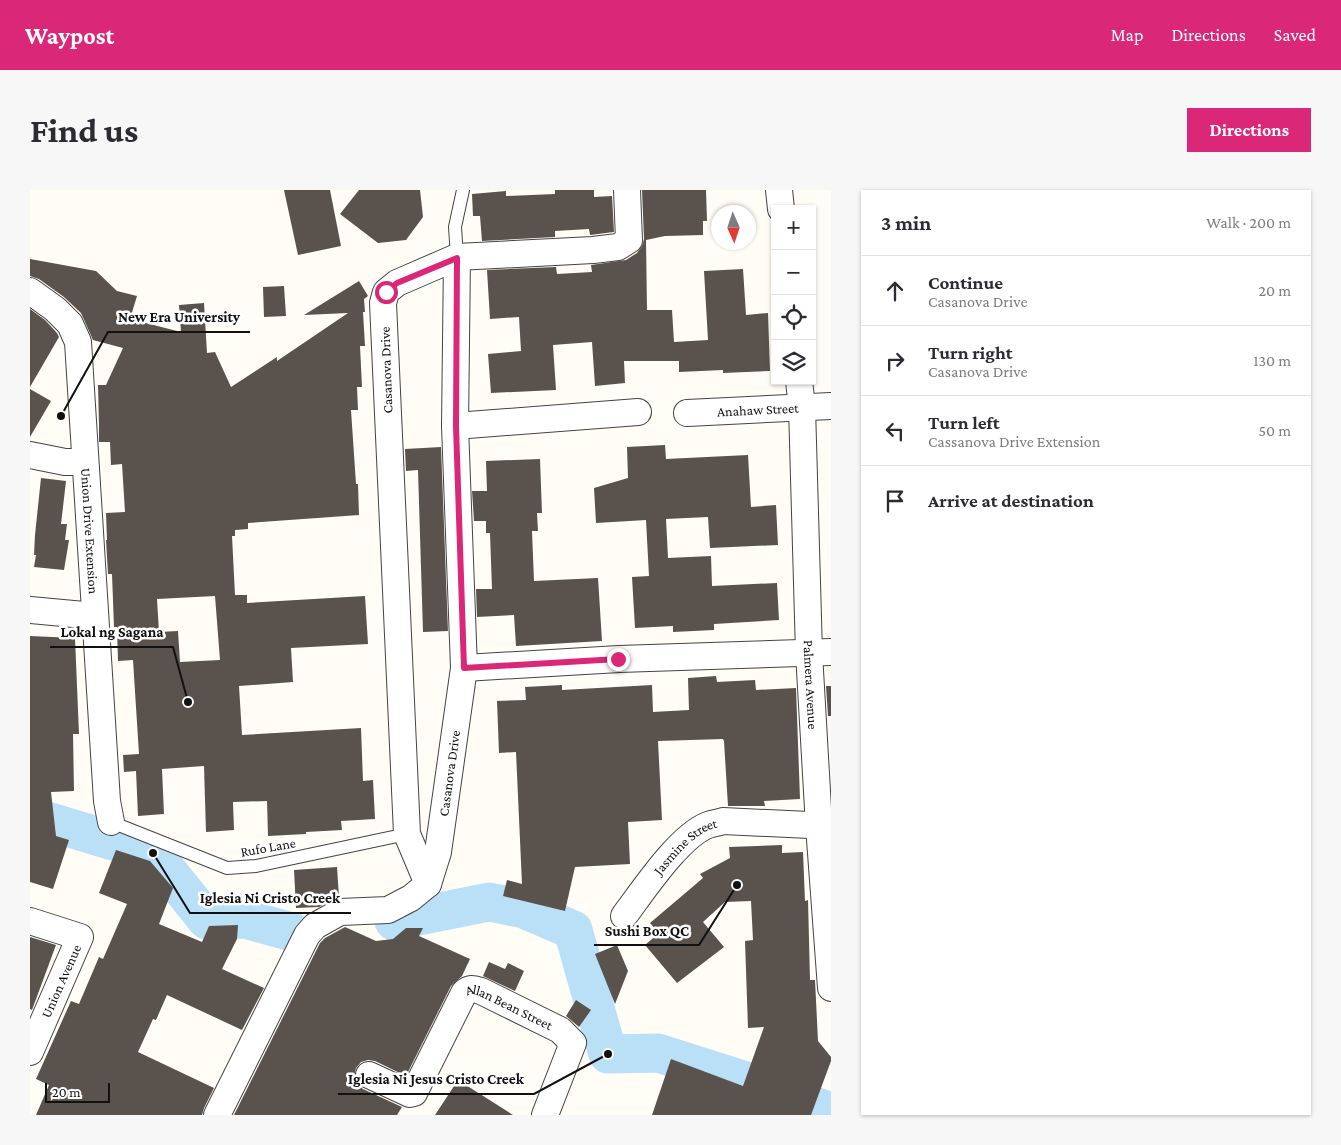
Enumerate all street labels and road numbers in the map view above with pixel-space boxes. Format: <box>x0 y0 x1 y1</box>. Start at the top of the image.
street label: Casanova Drive <box>376 326 396 414</box>
street label: Anahaw Street <box>717 400 799 420</box>
street label: Union Drive Extension <box>78 467 102 595</box>
street label: Palmera Avenue <box>801 640 821 730</box>
street label: Casanova Drive <box>435 729 463 817</box>
street label: Jasmine Street <box>649 815 719 879</box>
street label: Rufo Lane <box>239 834 297 860</box>
street label: Union Avenue <box>38 942 84 1020</box>
street label: Allan Bean Street <box>463 981 556 1033</box>

